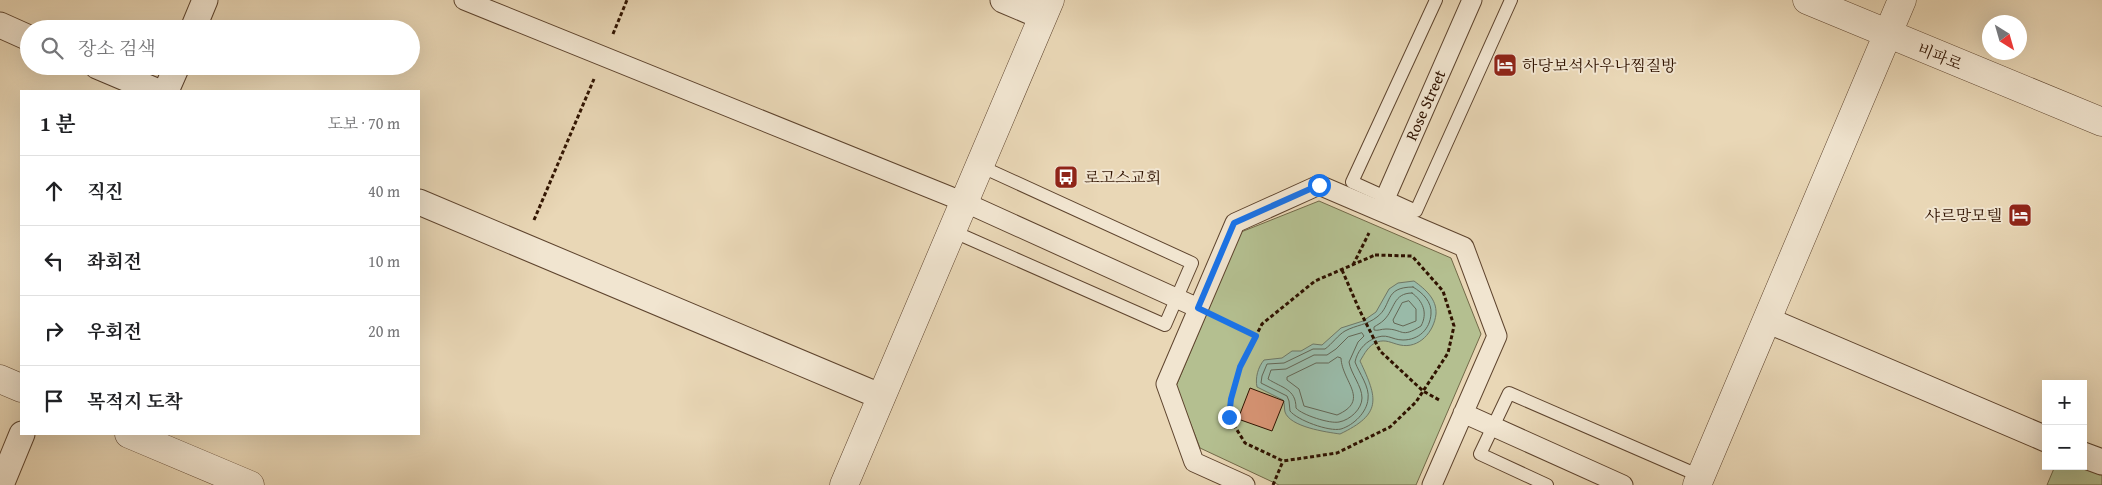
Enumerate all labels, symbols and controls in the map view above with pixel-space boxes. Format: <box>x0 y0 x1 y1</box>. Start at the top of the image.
north arrow <box>1982 15 2027 60</box>
search box <box>20 20 420 75</box>
icon: search <box>38 34 66 62</box>
text: 장소 검색 <box>78 34 156 62</box>
street label: 비파로 <box>1914 36 1966 76</box>
hotel icon: 하당보석사우나찜질방 <box>1492 52 1518 78</box>
place label: 하당보석사우나찜질방 <box>1522 53 1677 77</box>
street label: Rose Street <box>1399 65 1451 144</box>
text: 1 분 <box>40 108 76 139</box>
text: 도보 · 70 m <box>327 111 400 135</box>
bus stop icon: 로고스교회 <box>1053 164 1079 190</box>
place label: 로고스교회 <box>1084 165 1161 189</box>
route start <box>1308 174 1331 197</box>
icon: ahead <box>40 177 68 205</box>
text: 직진 <box>87 177 124 205</box>
text: 40 m <box>368 179 400 203</box>
hotel icon: 샤르망모텔 <box>2007 202 2033 228</box>
place label: 샤르망모텔 <box>1925 203 2002 227</box>
icon: left <box>40 247 68 275</box>
text: 좌회전 <box>87 247 142 275</box>
text: 10 m <box>368 249 400 273</box>
icon: right <box>40 317 68 345</box>
text: 우회전 <box>87 317 142 345</box>
text: 20 m <box>368 319 400 343</box>
map controls <box>2042 380 2087 470</box>
button: + <box>2042 380 2087 425</box>
icon: arrive <box>40 387 68 415</box>
text: 목적지 도착 <box>87 387 183 415</box>
route end <box>1218 406 1241 429</box>
button: − <box>2042 425 2087 470</box>

